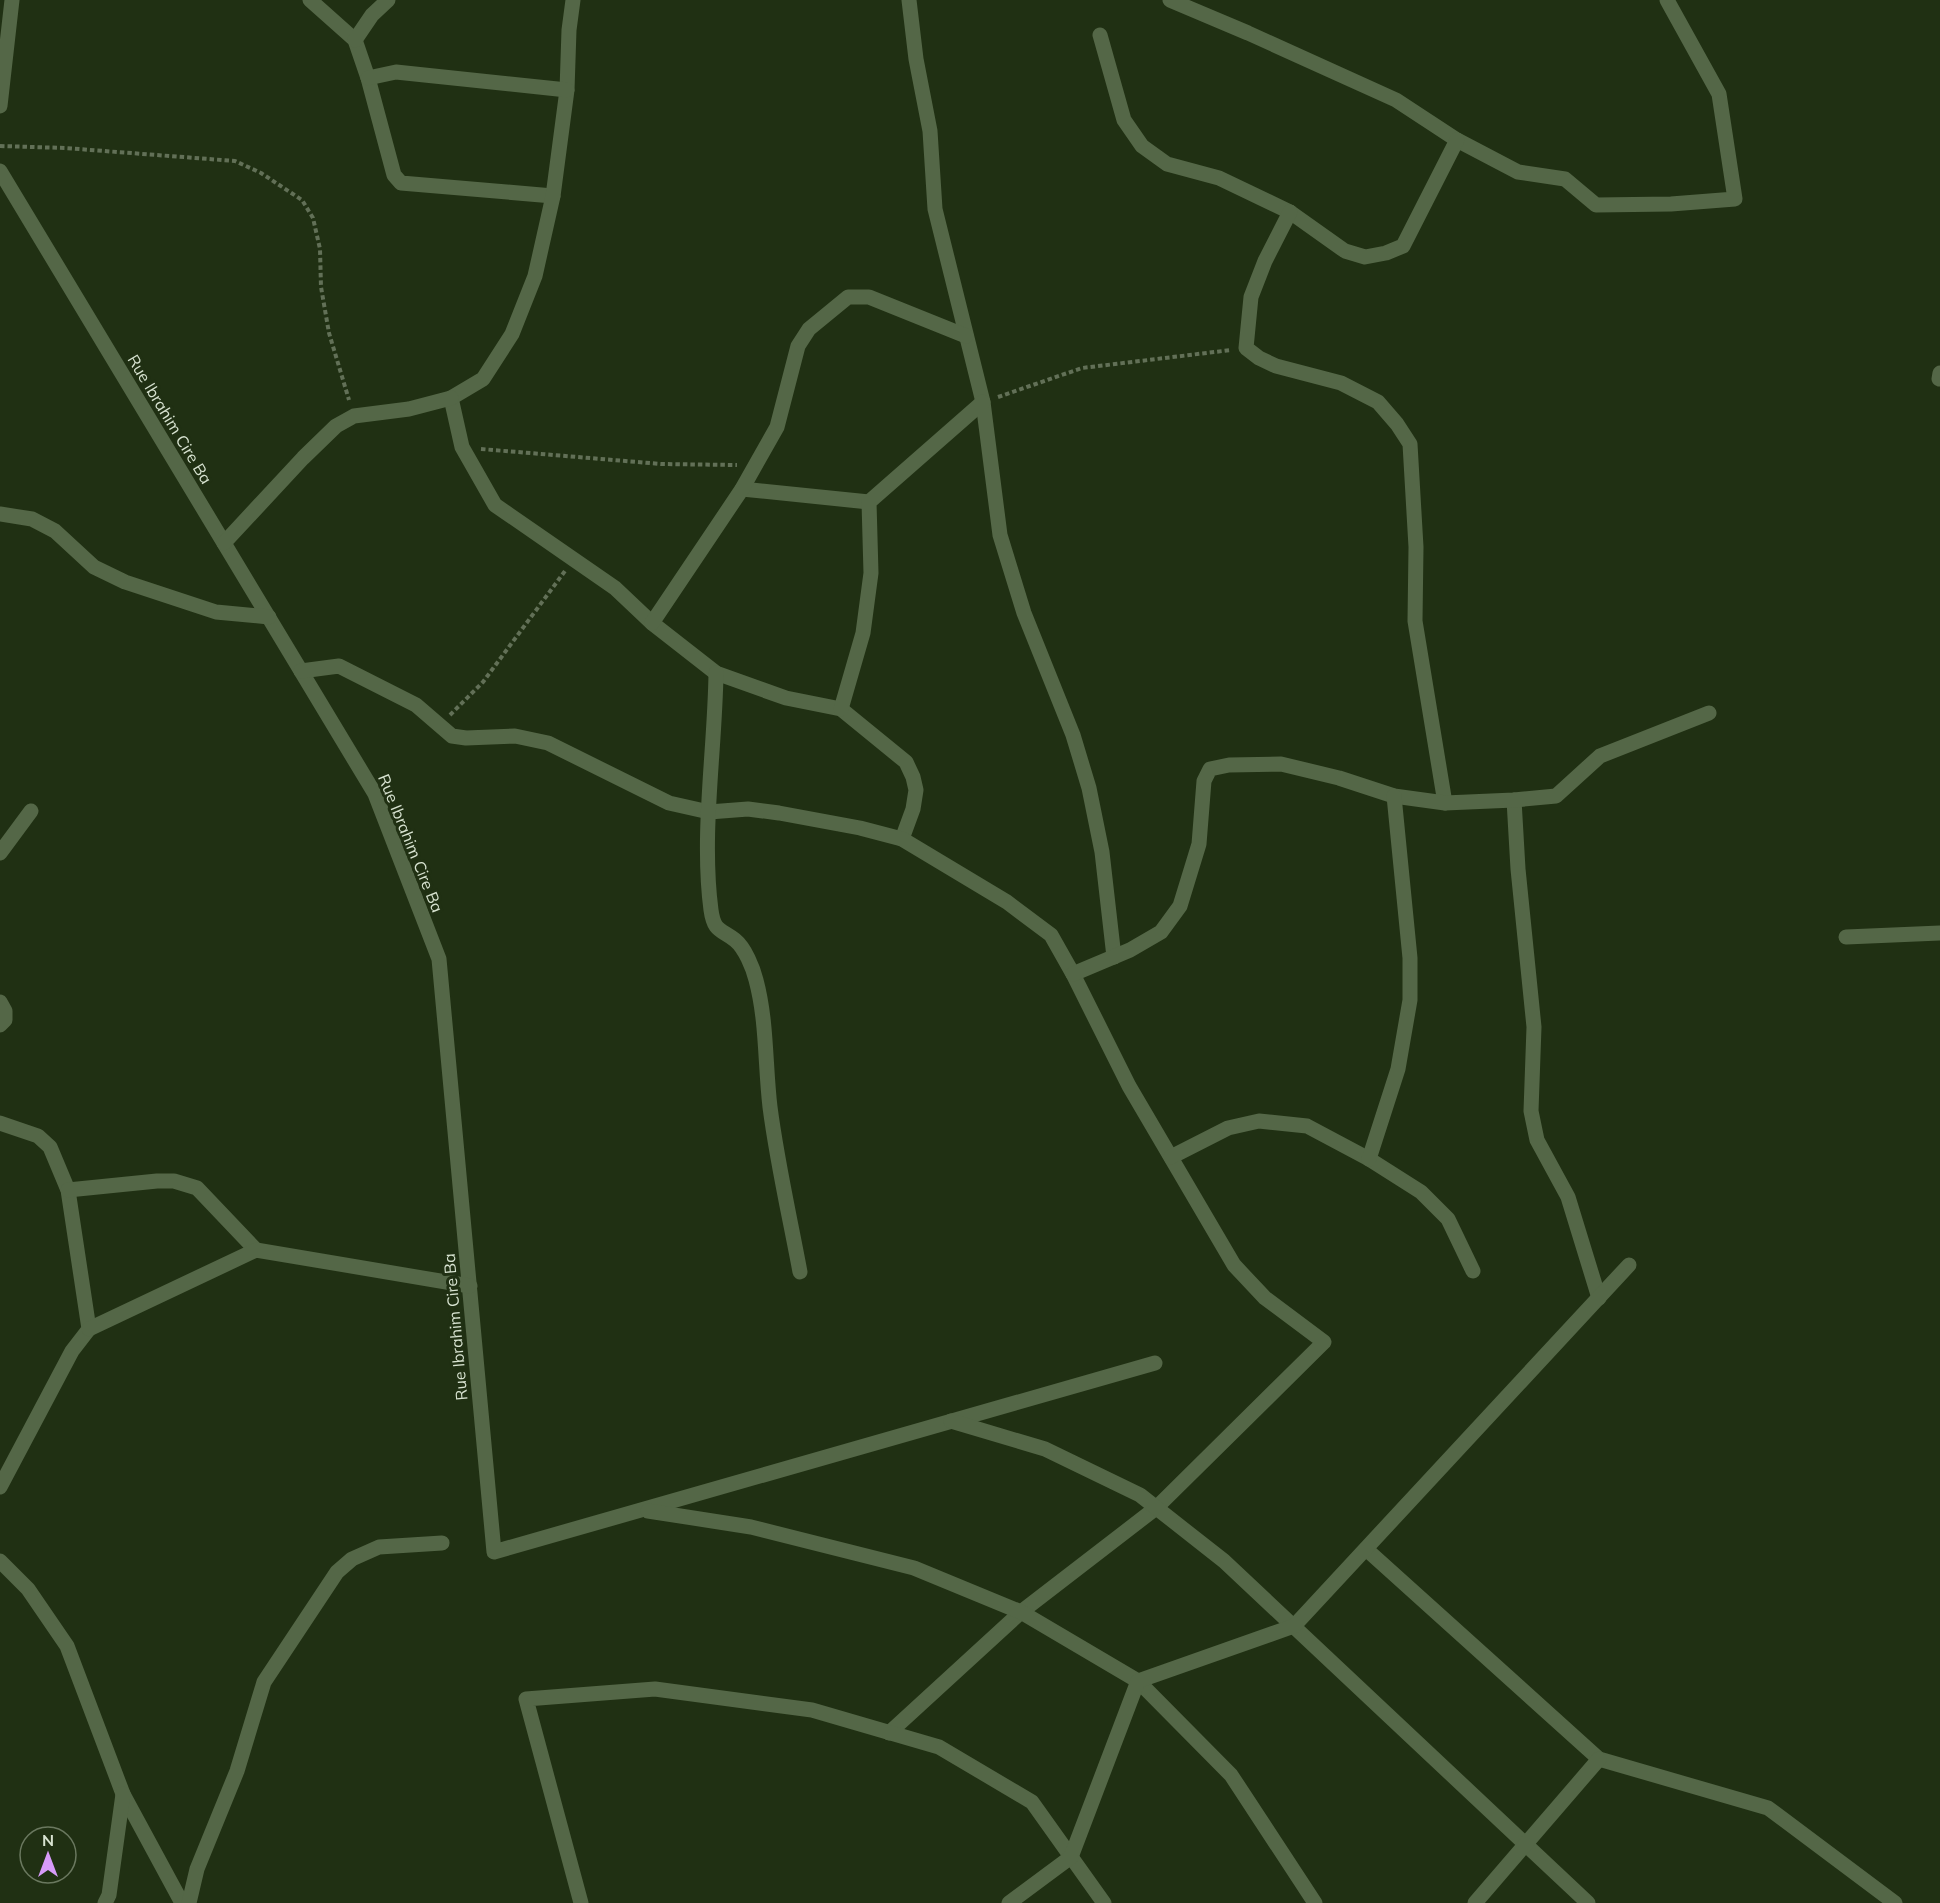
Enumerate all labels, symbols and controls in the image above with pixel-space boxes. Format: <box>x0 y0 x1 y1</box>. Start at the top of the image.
street label: Rue Ibrahim Cire Ba <box>123 351 217 487</box>
street label: Rue Ibrahim Cire Ba <box>374 771 448 915</box>
street label: Rue Ibrahim Cire Ba <box>439 1253 471 1401</box>
north arrow <box>18 1825 78 1885</box>
text: N <box>42 1830 54 1850</box>

